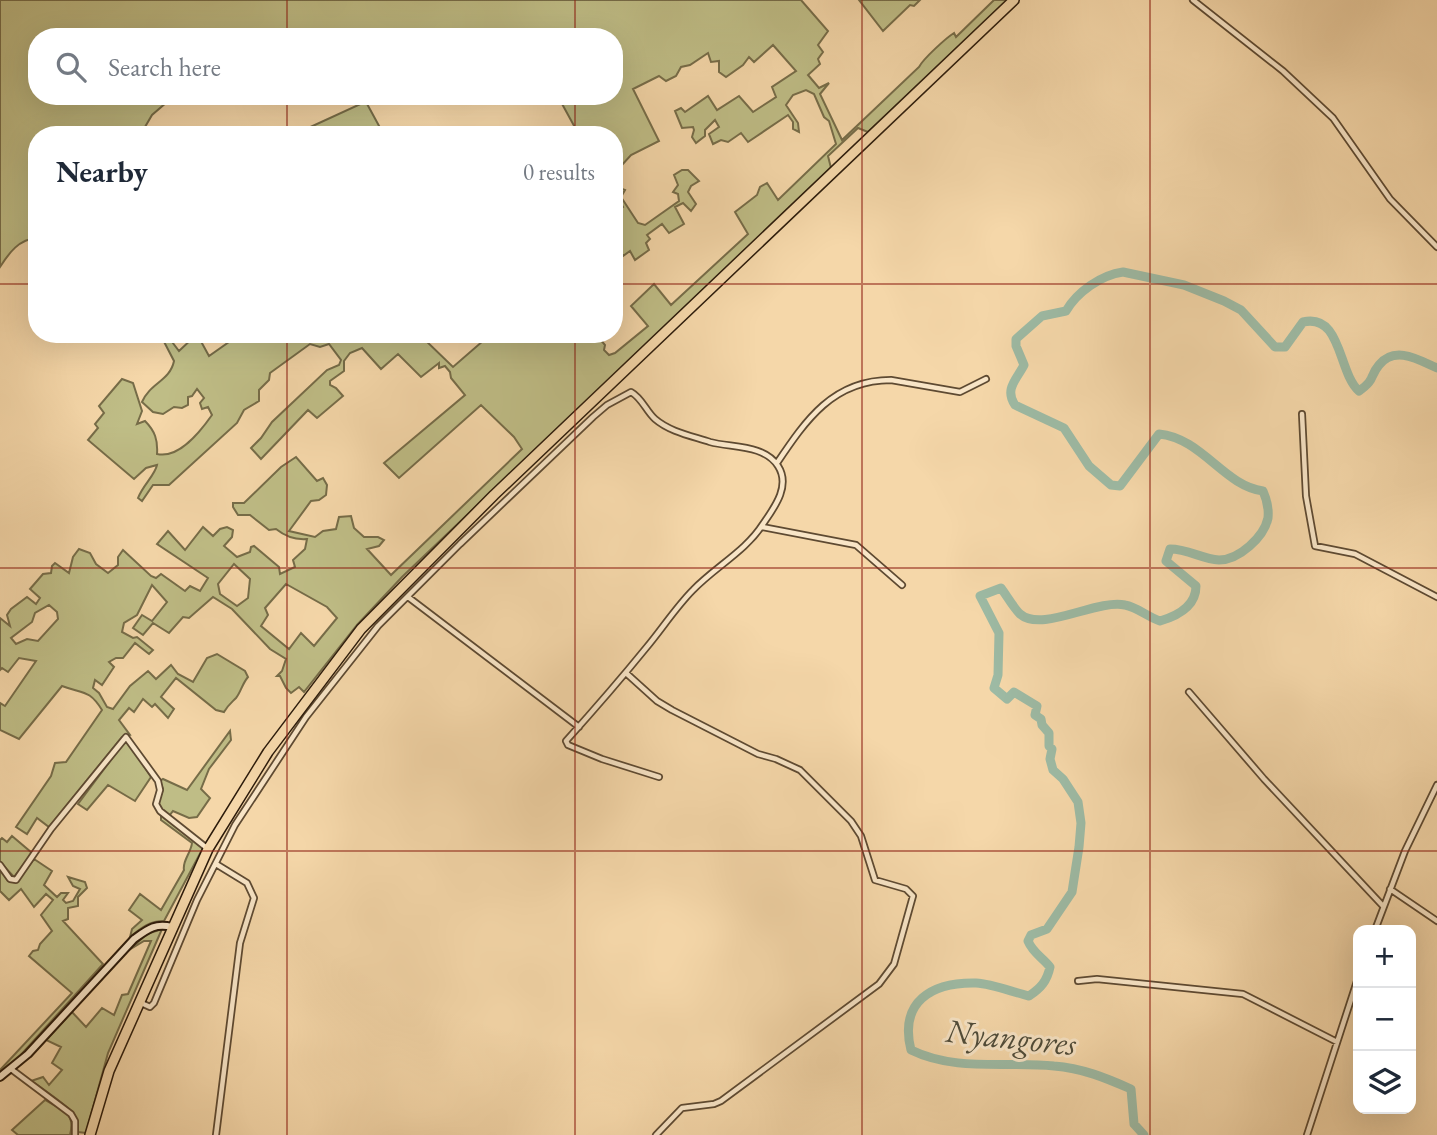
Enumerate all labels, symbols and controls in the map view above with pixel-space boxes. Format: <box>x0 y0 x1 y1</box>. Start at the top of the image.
search box <box>28 28 623 105</box>
icon: search <box>52 48 90 86</box>
text: Search here <box>108 50 221 84</box>
text: Nearby <box>56 152 148 191</box>
text: 0 results <box>523 157 595 187</box>
map controls <box>1353 925 1416 1114</box>
button: + <box>1353 925 1416 988</box>
button: − <box>1353 988 1416 1051</box>
water label: Nyangores <box>943 1009 1079 1065</box>
button: layers <box>1353 1051 1416 1114</box>

